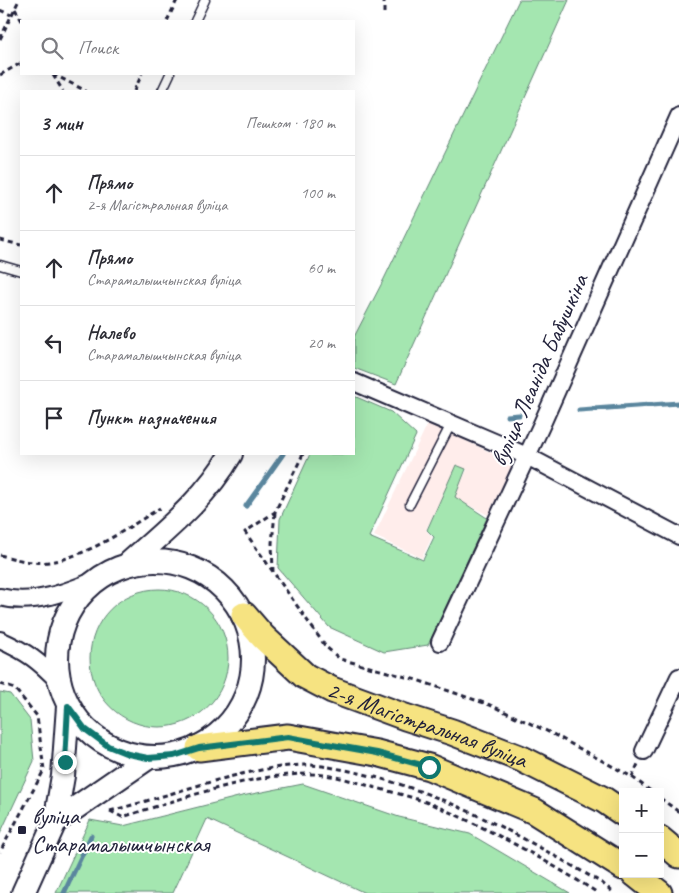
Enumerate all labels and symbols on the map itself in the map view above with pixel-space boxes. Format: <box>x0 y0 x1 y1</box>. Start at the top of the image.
street label: вуліца Леаніда Бабушкіна <box>483 268 595 471</box>
street label: 2-я Магістральная вуліца <box>323 674 533 775</box>
route end <box>54 751 77 774</box>
route start <box>418 756 441 779</box>
place label: вуліца Старамалышчынская <box>32 801 211 859</box>
marker: вуліца Старамалышчынская <box>16 824 28 836</box>

